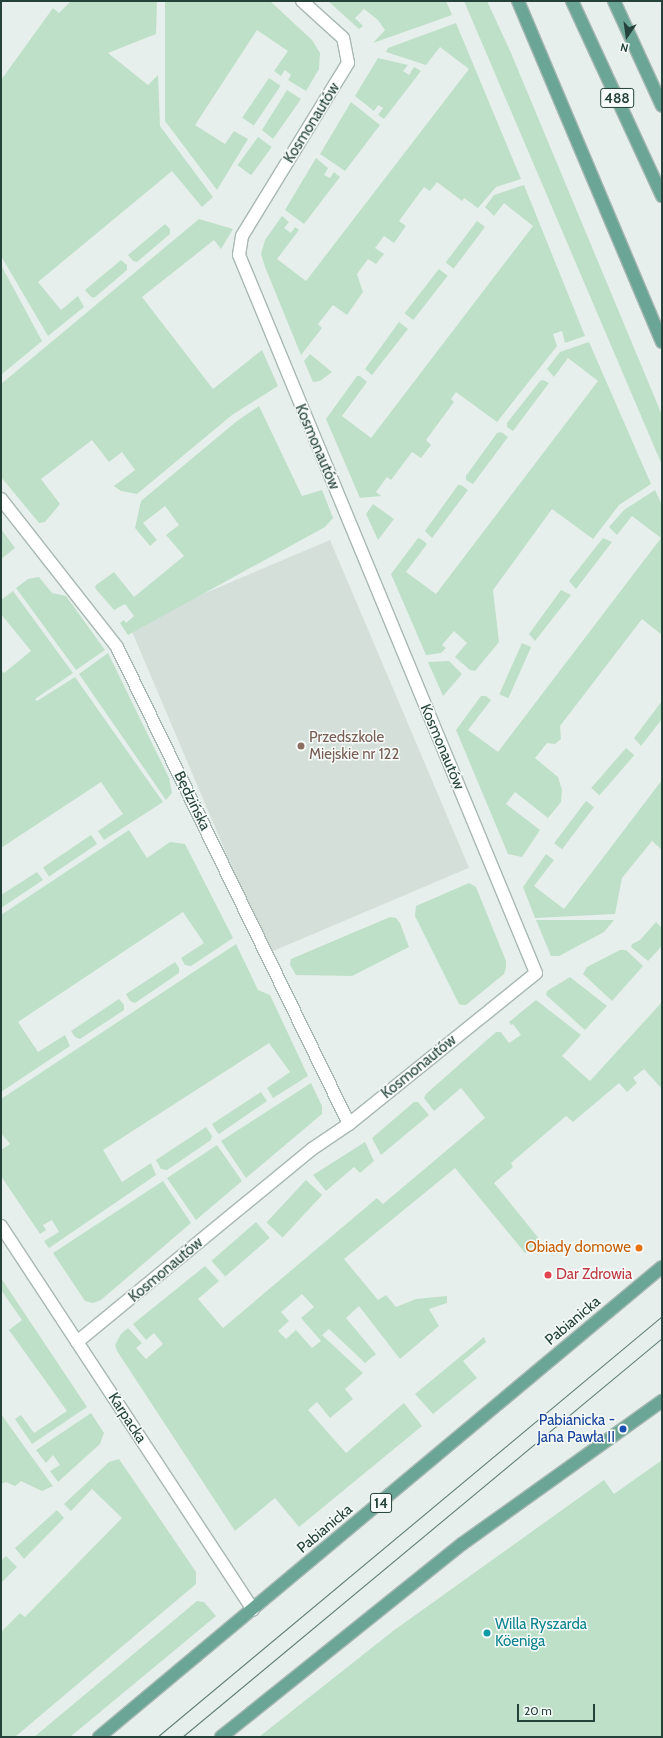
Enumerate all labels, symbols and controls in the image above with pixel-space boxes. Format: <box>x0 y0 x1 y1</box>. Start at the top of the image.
north arrow <box>607 16 647 56</box>
text: N <box>619 40 630 55</box>
street label: Kosmonautów <box>280 80 344 166</box>
road number: 488 <box>600 86 634 110</box>
street label: Kosmonautów <box>291 401 343 493</box>
street label: Kosmonautów <box>416 701 468 793</box>
place label: Przedszkole Miejskie nr 122 <box>309 728 399 763</box>
marker: Przedszkole Miejskie nr 122 <box>296 741 306 751</box>
street label: Będzińska <box>170 768 214 834</box>
street label: Kosmonautów <box>378 1031 460 1103</box>
street label: Kosmonautów <box>125 1234 207 1306</box>
place label: Obiady domowe <box>525 1239 631 1257</box>
marker: Obiady domowe <box>634 1243 644 1253</box>
place label: Dar Zdrowia <box>556 1266 632 1284</box>
marker: Dar Zdrowia <box>543 1270 553 1280</box>
street label: Pabianicka <box>542 1293 604 1349</box>
street label: Karpacka <box>104 1389 150 1447</box>
place label: Pabianicka - Jana Pawła II <box>537 1411 615 1446</box>
marker: Pabianicka - Jana Pawła II <box>618 1424 628 1434</box>
road number: 14 <box>370 1491 392 1515</box>
street label: Pabianicka <box>294 1501 356 1557</box>
place label: Willa Ryszarda Köeniga <box>495 1615 587 1650</box>
marker: Willa Ryszarda Köeniga <box>482 1628 492 1638</box>
scale bar <box>519 1696 597 1722</box>
text: 20 m <box>524 1703 552 1718</box>

